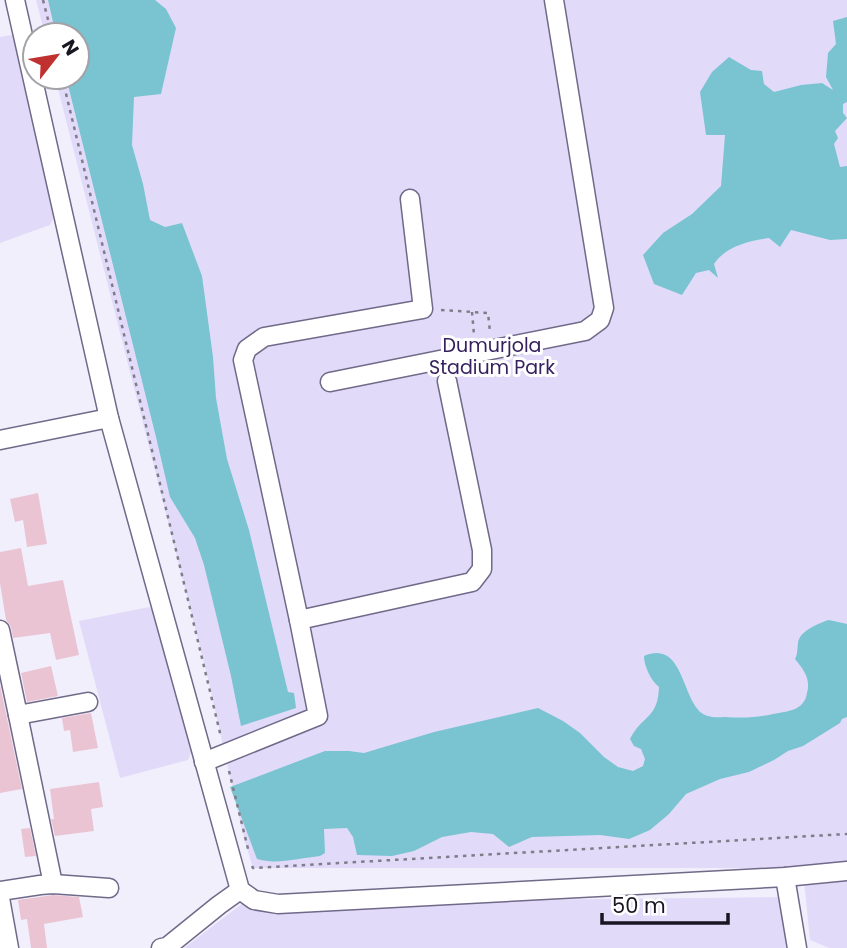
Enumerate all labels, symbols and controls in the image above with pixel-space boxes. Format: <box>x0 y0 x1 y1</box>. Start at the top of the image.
north arrow <box>21 21 91 91</box>
text: N <box>55 34 85 61</box>
park label: Dumurjola Stadium Park <box>429 332 555 381</box>
scale bar <box>602 881 728 925</box>
text: 50 m <box>612 891 666 920</box>

